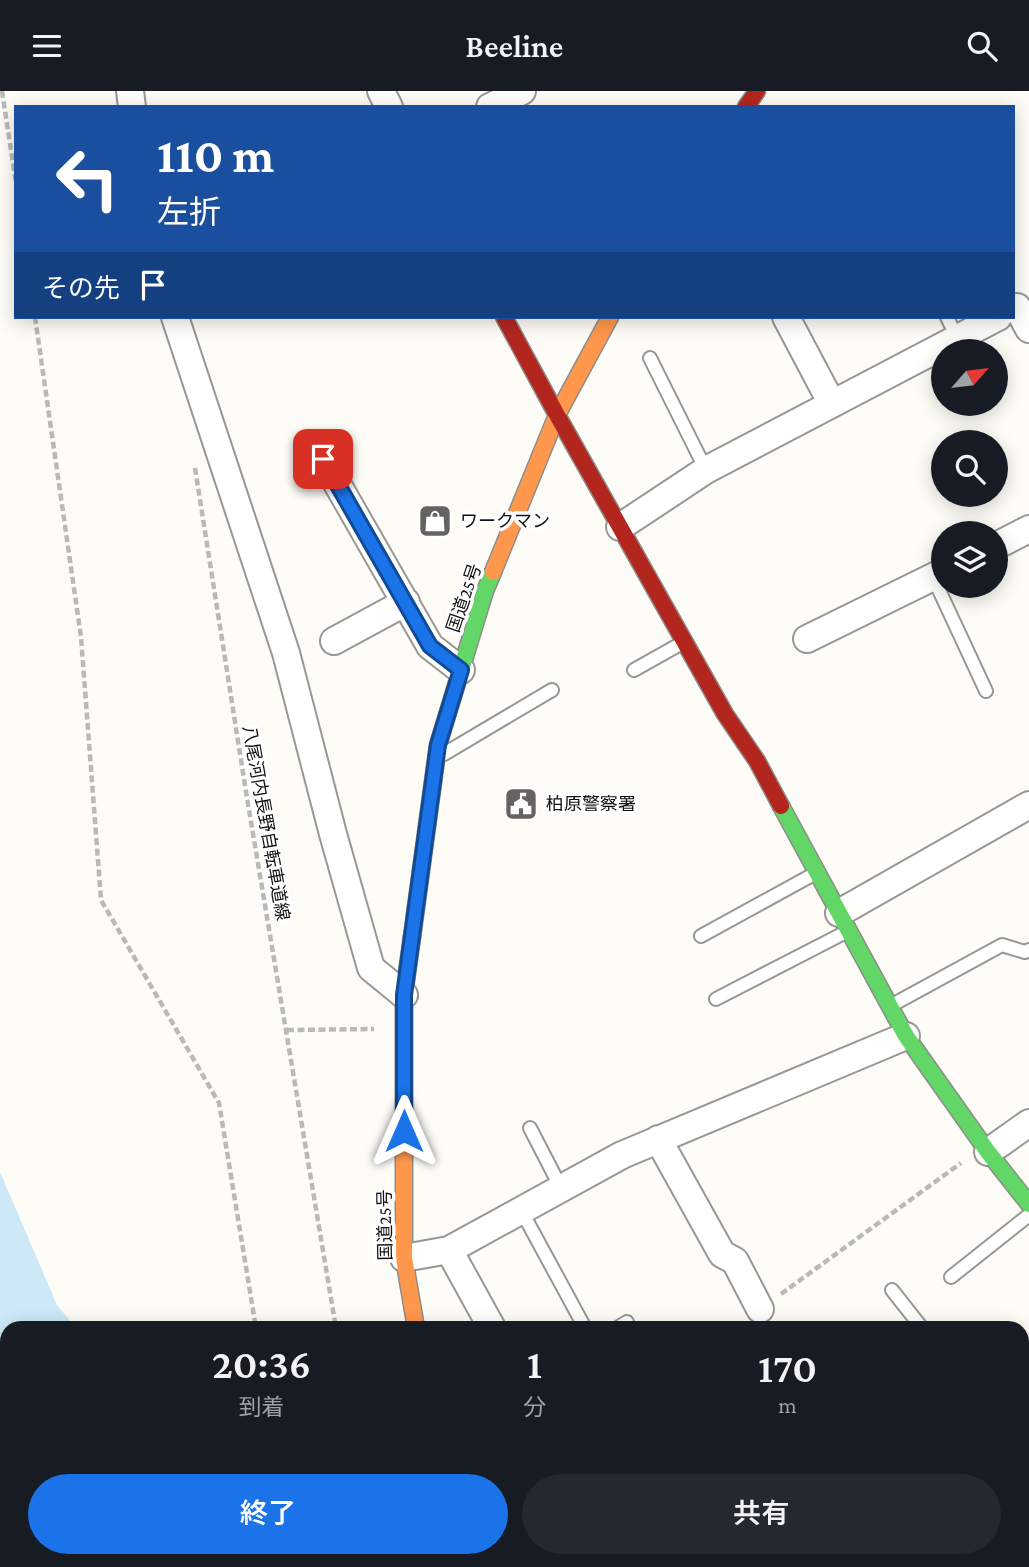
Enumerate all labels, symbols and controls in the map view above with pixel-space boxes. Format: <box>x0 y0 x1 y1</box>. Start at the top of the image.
icon: menu <box>28 27 66 65</box>
icon: search <box>963 27 1001 65</box>
text: Beeline <box>466 28 563 64</box>
text: 110 m <box>157 128 274 183</box>
icon: left <box>42 133 133 224</box>
text: 左折 <box>157 194 221 230</box>
icon: arrive <box>134 266 172 304</box>
text: その先 <box>42 274 120 303</box>
north arrow <box>931 339 1008 417</box>
map controls <box>931 339 1008 598</box>
pin <box>293 429 353 489</box>
button: search <box>931 430 1008 507</box>
icon: arrive <box>304 440 342 478</box>
shop icon: ワークマン <box>416 502 454 540</box>
place label: ワークマン <box>460 511 550 531</box>
button: layers <box>931 521 1008 598</box>
street label: 国道25号 <box>443 561 485 635</box>
street label: 八尾河内長野自転車道線 <box>239 724 293 922</box>
public building icon: 柏原警察署 <box>502 785 540 823</box>
place label: 柏原警察署 <box>546 794 636 814</box>
position arrow <box>367 1094 441 1168</box>
street label: 国道25号 <box>374 1189 396 1261</box>
text: 20:36 <box>212 1340 311 1387</box>
text: 1 <box>527 1340 542 1387</box>
text: 170 <box>758 1344 817 1391</box>
text: m <box>778 1392 797 1418</box>
text: 到着 <box>239 1394 285 1420</box>
text: 分 <box>523 1394 546 1420</box>
button: 終了 <box>28 1474 508 1554</box>
button: 共有 <box>522 1474 1001 1554</box>

